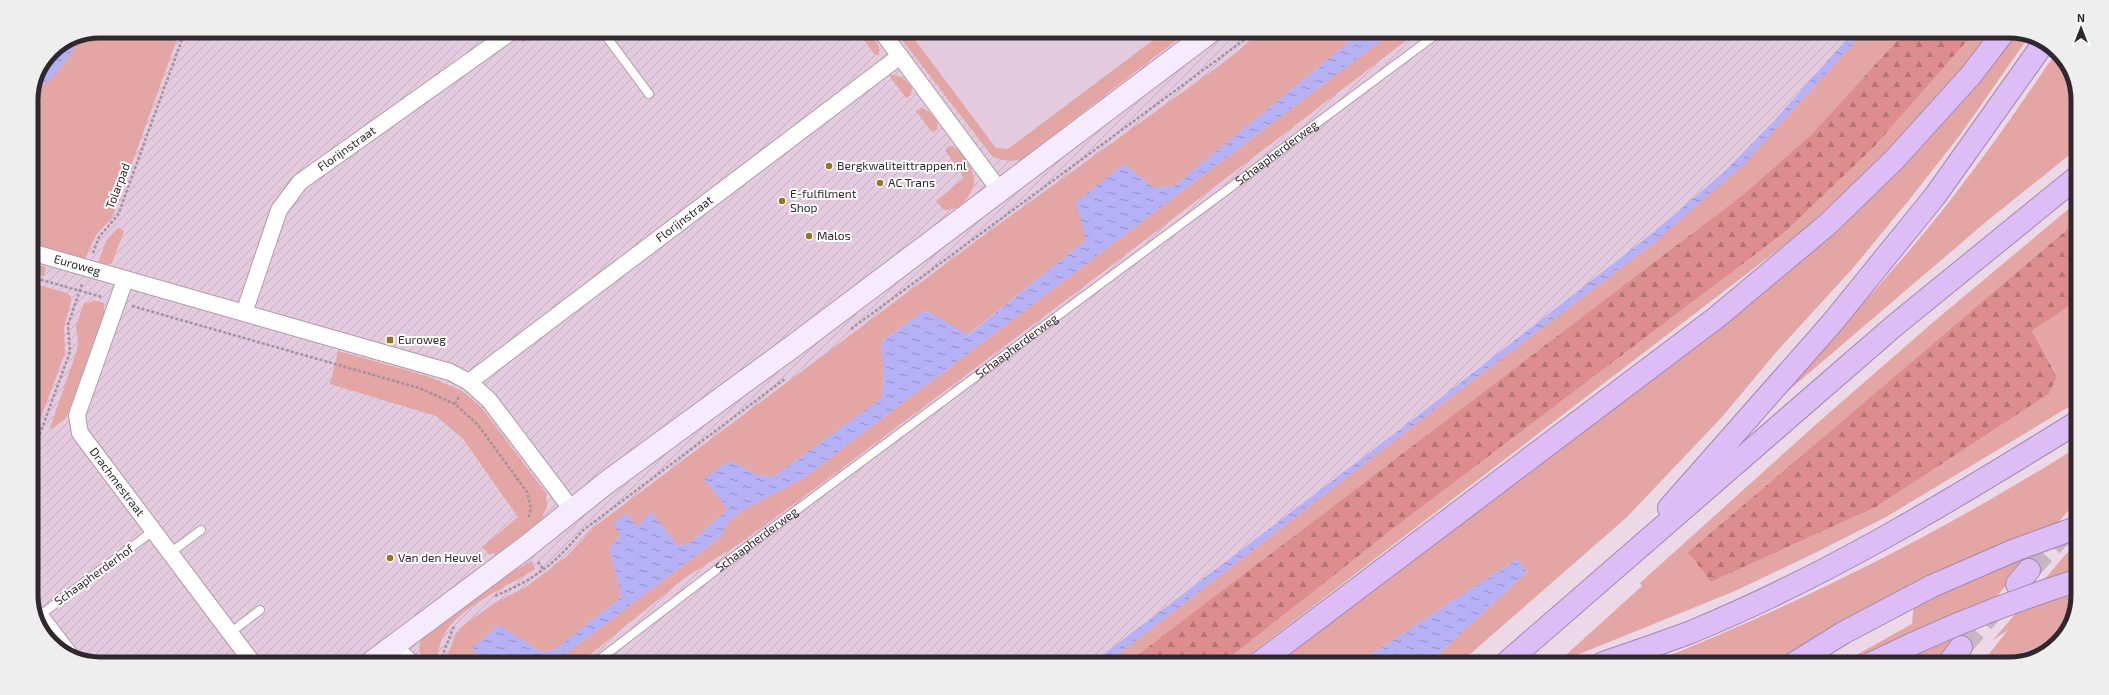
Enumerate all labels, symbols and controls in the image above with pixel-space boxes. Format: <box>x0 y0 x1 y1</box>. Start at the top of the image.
north arrow <box>2061 8 2101 48</box>
text: N <box>2077 11 2085 24</box>
street label: Schaapherderweg <box>1232 117 1320 187</box>
street label: Florijnstraat <box>314 122 378 173</box>
place label: Bergkwaliteittrappen.nl <box>837 158 967 172</box>
street label: Tolarpad <box>102 161 132 210</box>
marker: Bergkwaliteittrappen.nl <box>824 161 834 171</box>
place label: AC Trans <box>888 175 935 189</box>
marker: AC Trans <box>875 178 885 188</box>
place label: E-fulfilment Shop <box>790 186 857 214</box>
street label: Florijnstraat <box>652 192 715 244</box>
marker: E-fulfilment Shop <box>777 196 787 206</box>
place label: Malos <box>817 228 851 242</box>
marker: Malos <box>804 231 814 241</box>
street label: Euroweg <box>52 251 103 278</box>
street label: Schaapherderweg <box>972 310 1060 381</box>
place label: Euroweg <box>398 332 446 346</box>
marker: Euroweg <box>385 335 395 345</box>
street label: Drachmestraat <box>87 444 148 519</box>
street label: Schaapherderweg <box>712 504 800 574</box>
street label: Schaapherderhof <box>51 541 136 608</box>
place label: Van den Heuvel <box>398 550 482 564</box>
marker: Van den Heuvel <box>385 553 395 563</box>

